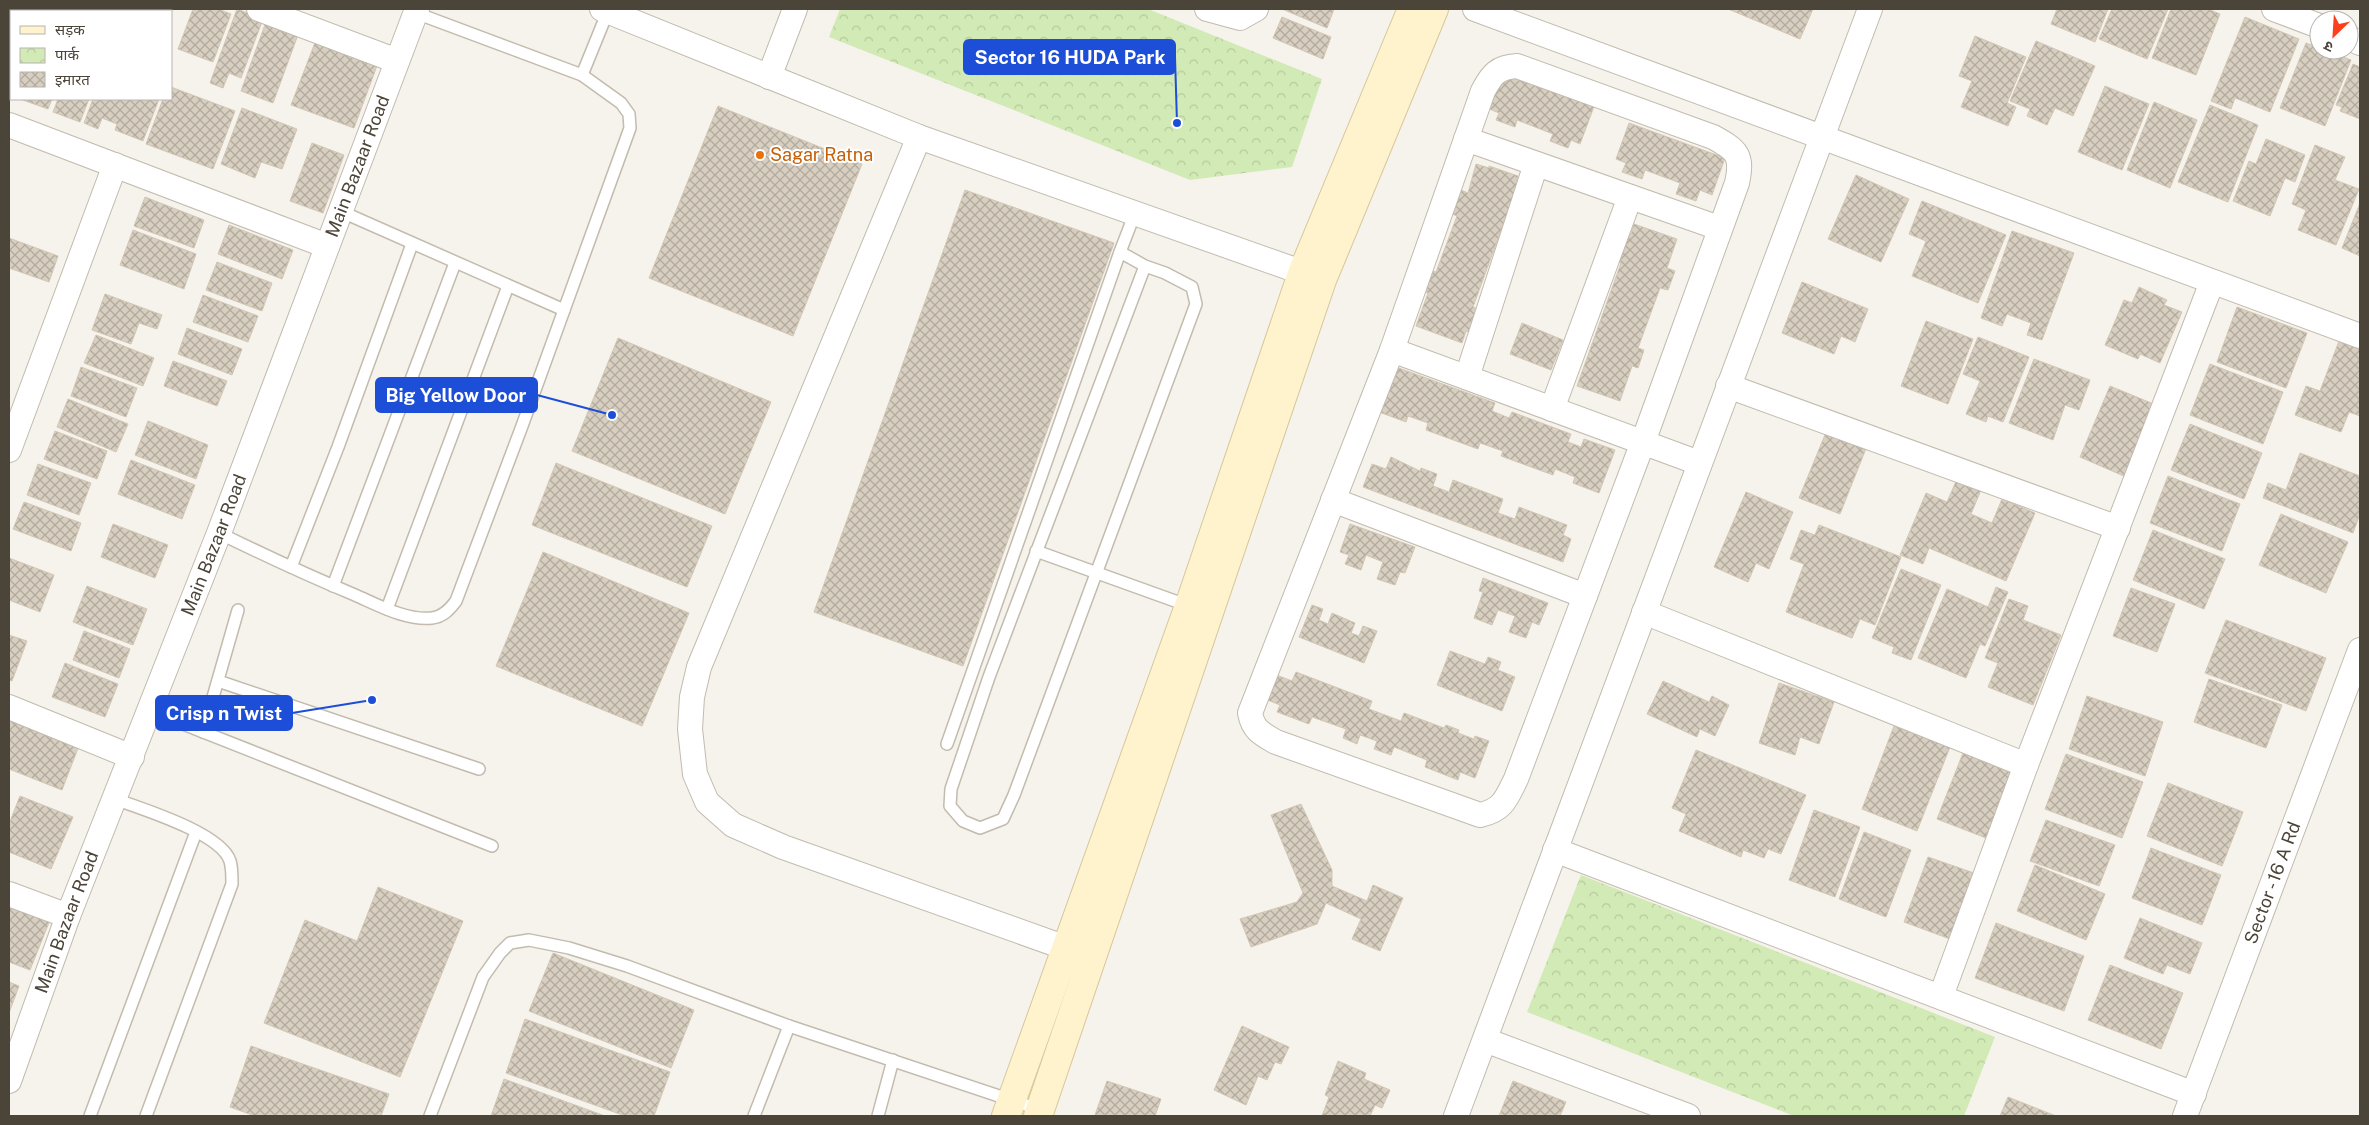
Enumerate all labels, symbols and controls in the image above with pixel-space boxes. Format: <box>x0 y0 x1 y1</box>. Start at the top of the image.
legend <box>10 10 172 100</box>
north arrow <box>2309 10 2359 60</box>
text: सड़क <box>55 21 85 38</box>
text: उ <box>2321 37 2336 56</box>
callout: Sector 16 HUDA Park <box>964 40 1175 74</box>
text: पार्क <box>55 46 79 63</box>
text: Sector 16 HUDA Park <box>975 46 1165 68</box>
text: इमारत <box>55 71 90 88</box>
street label: Main Bazaar Road <box>321 92 393 240</box>
place label: Sagar Ratna <box>770 144 873 165</box>
marker: Sagar Ratna <box>754 149 766 161</box>
callout: Big Yellow Door <box>376 378 537 412</box>
text: Big Yellow Door <box>386 384 527 406</box>
street label: Main Bazaar Road <box>177 471 250 618</box>
callout: Crisp n Twist <box>156 696 292 730</box>
text: Crisp n Twist <box>166 702 282 724</box>
street label: Sector - 16 A Rd <box>2240 819 2305 947</box>
street label: Main Bazaar Road <box>30 848 103 996</box>

